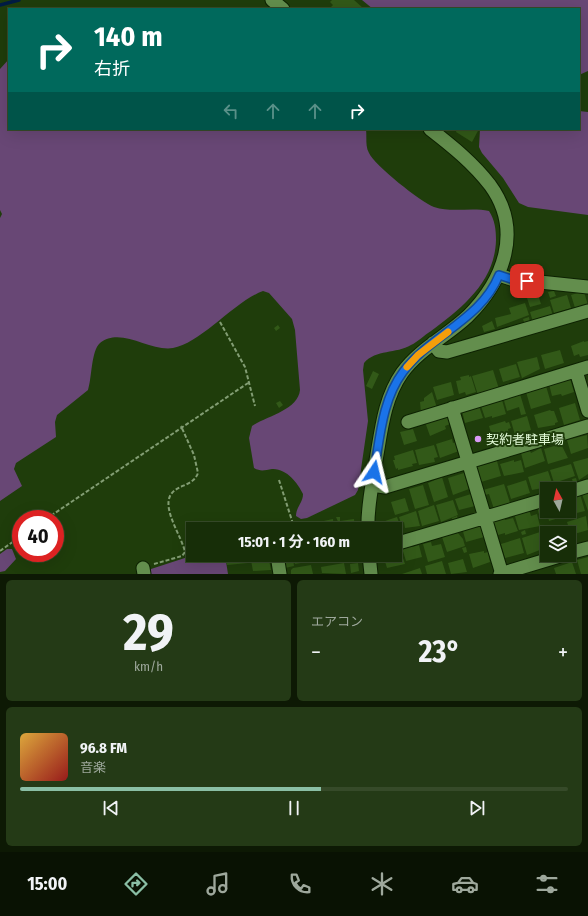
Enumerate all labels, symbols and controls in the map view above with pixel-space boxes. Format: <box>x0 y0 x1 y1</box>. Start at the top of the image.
text: 140 m <box>94 20 163 53</box>
icon: right <box>28 24 80 76</box>
text: 右折 <box>94 58 130 80</box>
icon: left <box>220 100 242 122</box>
icon: ahead <box>262 100 284 122</box>
icon: ahead <box>304 100 326 122</box>
icon: right <box>346 100 368 122</box>
pin <box>510 264 544 298</box>
icon: arrive <box>516 270 538 292</box>
place label: 契約者駐車場 <box>486 432 564 447</box>
marker: 契約者駐車場 <box>473 434 483 444</box>
position arrow <box>353 451 395 493</box>
north arrow <box>540 482 576 518</box>
map controls <box>540 482 576 562</box>
speed limit sign: 40 <box>12 510 64 562</box>
button: layers <box>540 526 576 562</box>
text: 15:01 · 1 分 · 160 m <box>238 533 350 551</box>
text: 29 <box>123 601 174 664</box>
text: エアコン <box>311 614 363 629</box>
text: 23° <box>418 634 461 670</box>
text: − <box>311 639 321 666</box>
text: + <box>558 639 568 666</box>
text: km/h <box>134 659 163 674</box>
text: 96.8 FM <box>80 739 127 757</box>
text: 音楽 <box>80 760 106 775</box>
icon: previous <box>100 797 122 819</box>
icon: pause <box>283 797 305 819</box>
icon: next <box>466 797 488 819</box>
icon: directions <box>122 870 150 898</box>
icon: music <box>204 870 232 898</box>
icon: phone <box>286 870 314 898</box>
icon: climate <box>368 870 396 898</box>
icon: car <box>451 870 479 898</box>
icon: filters <box>533 870 561 898</box>
text: 15:00 <box>27 873 67 895</box>

